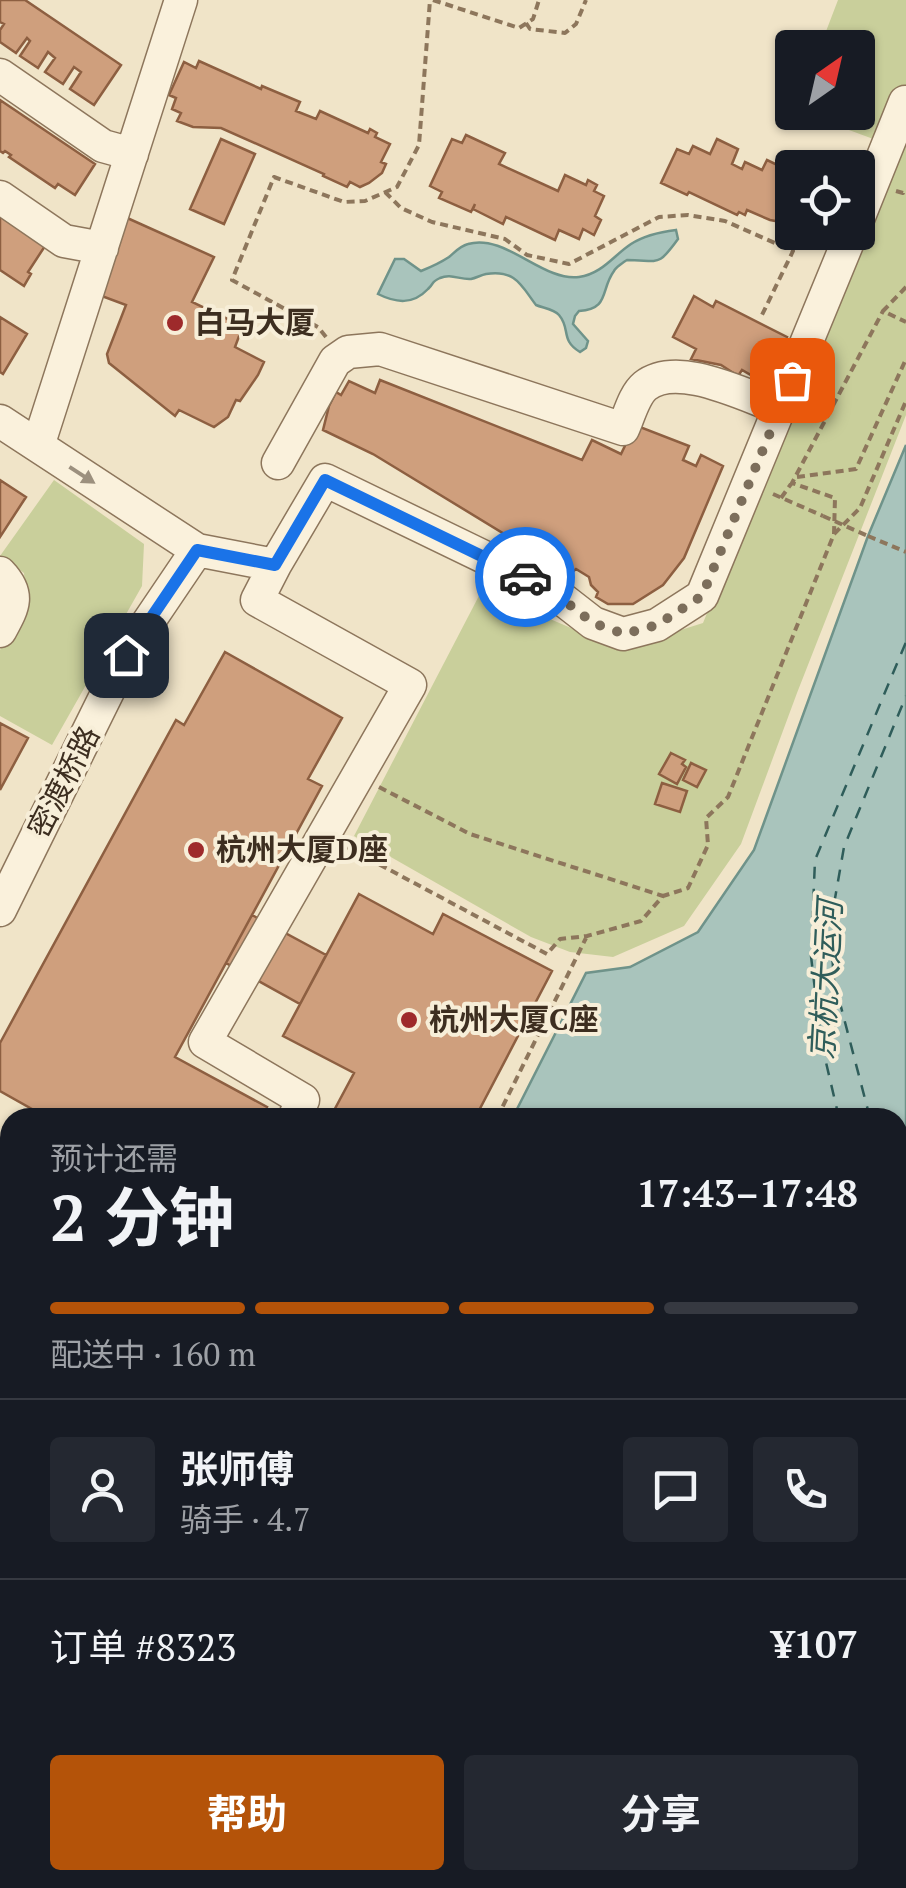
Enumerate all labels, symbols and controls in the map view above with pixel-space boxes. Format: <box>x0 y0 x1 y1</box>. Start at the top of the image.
north arrow <box>775 30 875 130</box>
map controls <box>775 30 875 250</box>
button: locate <box>775 150 875 250</box>
place label: 白马大厦 <box>195 302 315 342</box>
marker: 白马大厦 <box>164 312 186 334</box>
pin <box>750 338 835 423</box>
icon: bag <box>765 353 820 408</box>
one-way arrow <box>68 465 95 483</box>
courier <box>475 527 575 627</box>
icon: car <box>498 550 553 605</box>
pin <box>84 613 169 698</box>
icon: home <box>99 628 154 683</box>
street label: 密渡桥路 <box>18 719 108 844</box>
place label: 杭州大厦D座 <box>216 829 388 869</box>
marker: 杭州大厦D座 <box>185 839 207 861</box>
water label: 京杭大运河 <box>800 893 850 1061</box>
place label: 杭州大厦C座 <box>429 999 599 1039</box>
marker: 杭州大厦C座 <box>398 1009 420 1031</box>
text: 预计还需 <box>50 1137 178 1179</box>
text: 17:43–17:48 <box>636 1168 858 1218</box>
text: 2 分钟 <box>50 1173 234 1260</box>
text: 配送中 · 160 m <box>50 1333 256 1375</box>
button: person <box>50 1437 155 1542</box>
button: chat <box>623 1437 728 1542</box>
button: phone <box>753 1437 858 1542</box>
text: 张师傅 <box>180 1444 294 1494</box>
text: 骑手 · 4.7 <box>180 1498 310 1540</box>
text: ¥107 <box>772 1619 858 1669</box>
text: 订单 #8323 <box>50 1622 237 1672</box>
button: 帮助 <box>50 1755 444 1870</box>
button: 分享 <box>464 1755 858 1870</box>

